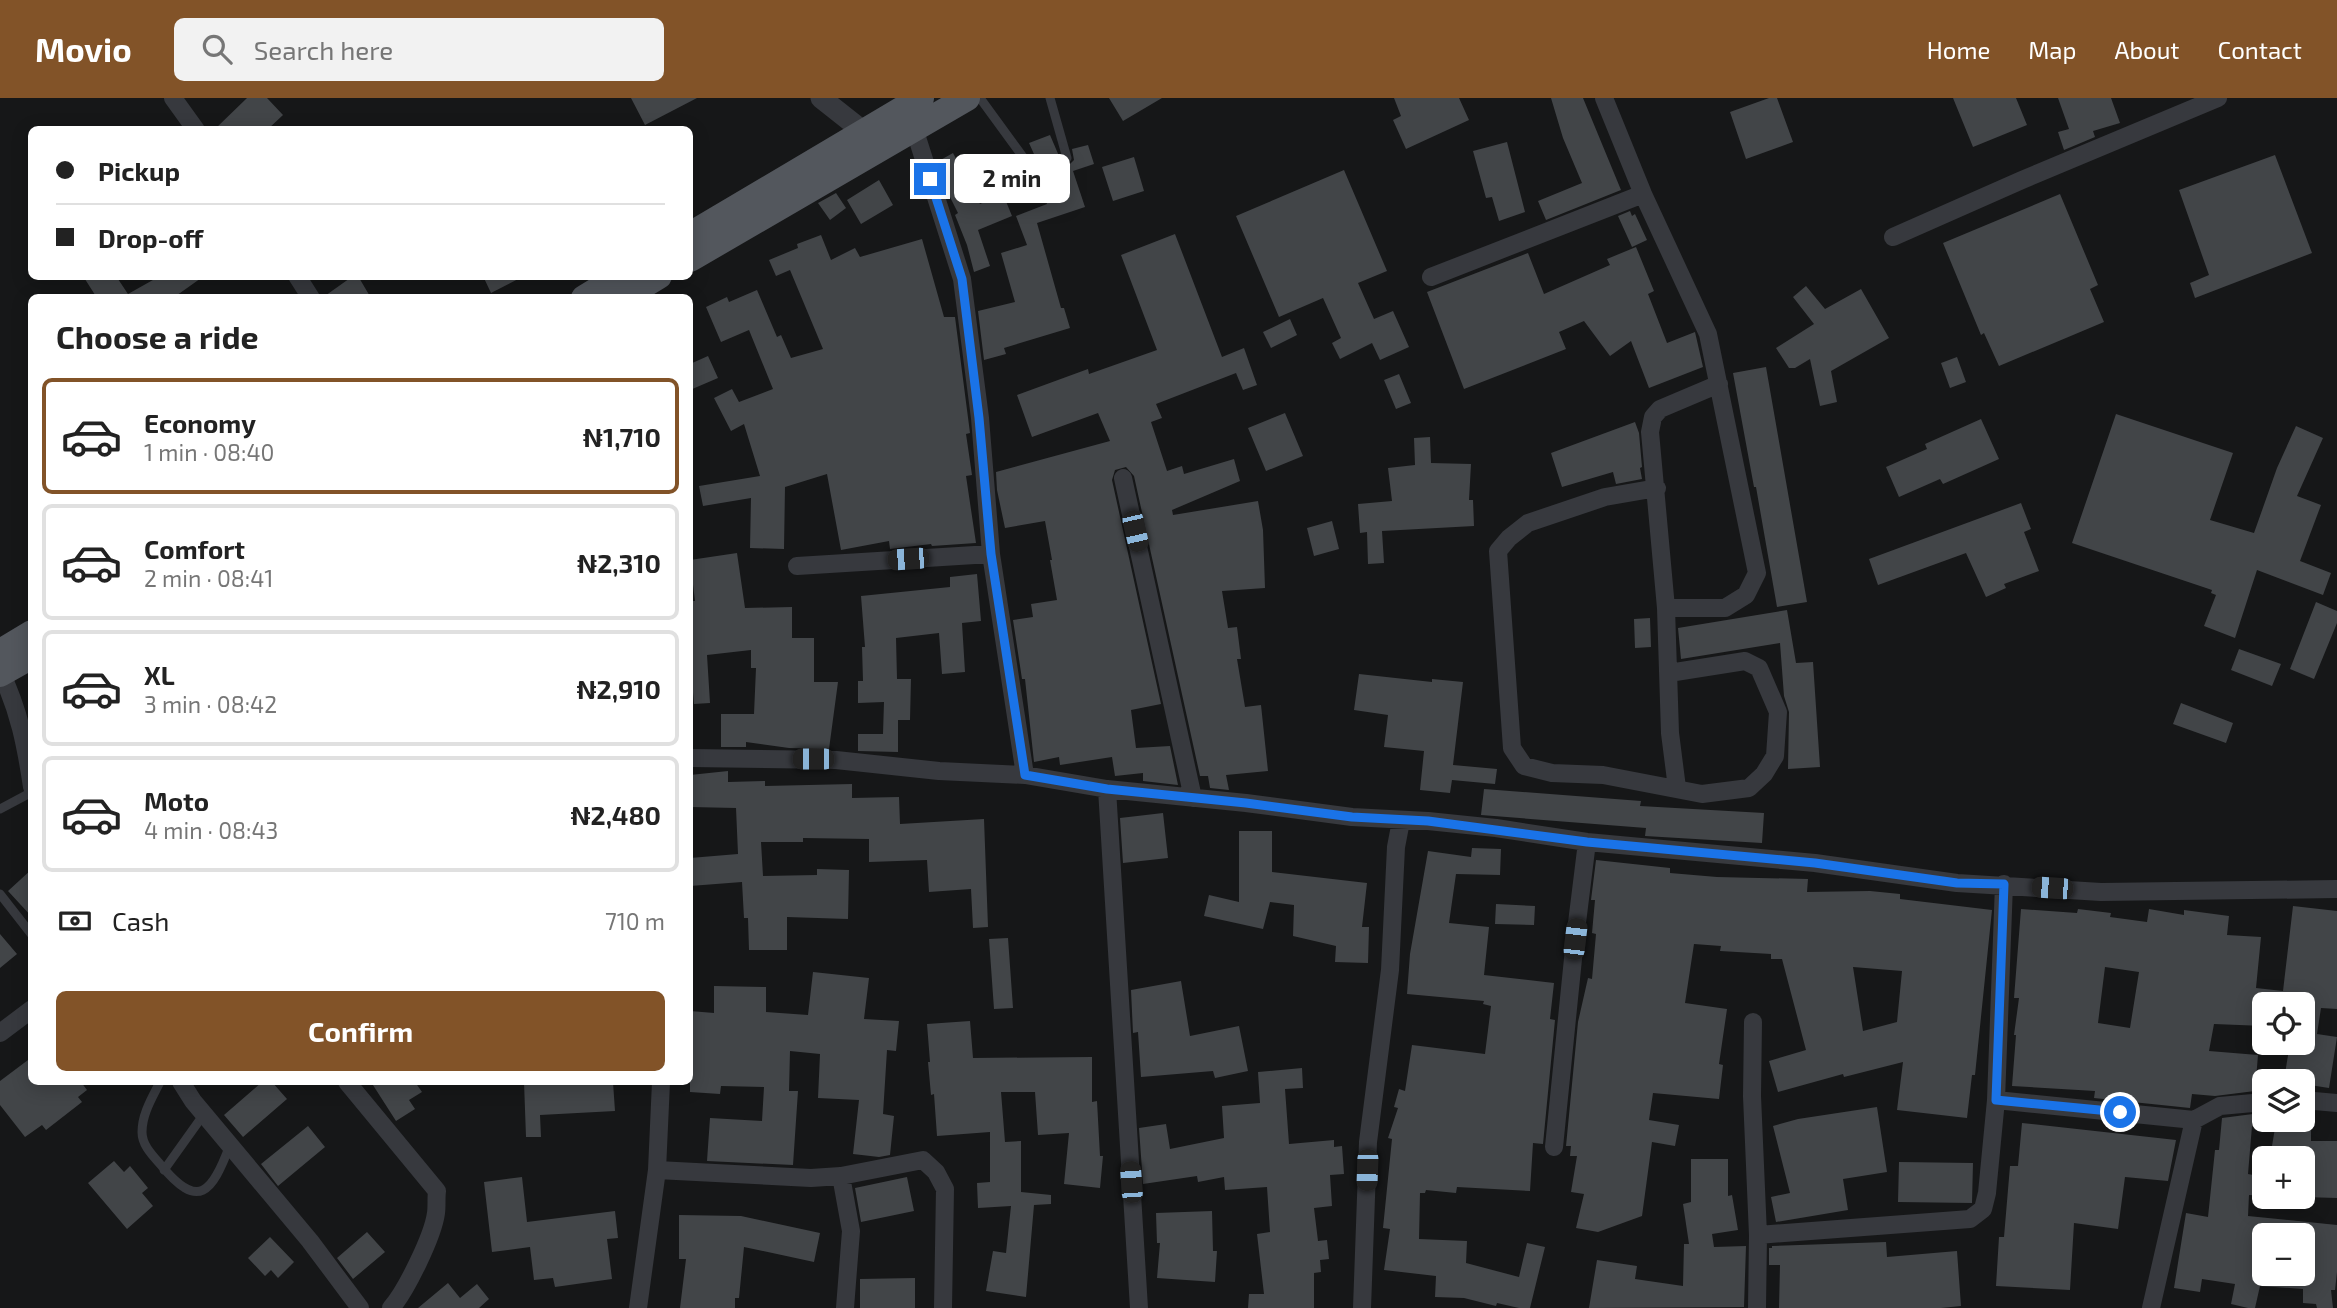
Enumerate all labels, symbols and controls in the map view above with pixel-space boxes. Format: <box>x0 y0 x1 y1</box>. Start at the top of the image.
search box <box>174 18 664 81</box>
text: Movio <box>35 29 132 69</box>
icon: search <box>198 30 236 68</box>
text: Search here <box>254 34 393 65</box>
text: Home <box>1927 35 1990 64</box>
text: Map <box>2028 35 2076 64</box>
text: About <box>2114 35 2180 64</box>
text: Contact <box>2218 35 2302 64</box>
callout: 2 min <box>954 154 1070 204</box>
text: Pickup <box>98 155 180 186</box>
route end <box>914 163 946 195</box>
text: 2 min <box>983 164 1041 192</box>
text: Drop-off <box>98 222 203 253</box>
text: Choose a ride <box>56 317 259 355</box>
icon: car <box>60 405 123 468</box>
text: Economy <box>144 407 256 438</box>
text: ₦1,710 <box>583 421 661 452</box>
text: 1 min · 08:40 <box>144 438 274 466</box>
car <box>1121 508 1150 554</box>
icon: car <box>60 531 123 594</box>
text: Comfort <box>144 533 245 564</box>
text: ₦2,310 <box>577 547 661 578</box>
car <box>887 547 930 571</box>
text: 2 min · 08:41 <box>144 564 274 592</box>
icon: car <box>60 657 123 720</box>
text: XL <box>144 659 175 690</box>
text: ₦2,910 <box>577 673 661 704</box>
text: 3 min · 08:42 <box>144 690 277 718</box>
car <box>793 749 835 770</box>
icon: car <box>60 783 123 846</box>
text: Moto <box>144 785 209 816</box>
text: ₦2,480 <box>570 799 661 830</box>
text: 4 min · 08:43 <box>144 816 278 844</box>
car <box>2031 876 2074 900</box>
icon: cash <box>56 902 94 940</box>
text: Cash <box>112 905 169 936</box>
text: 710 m <box>605 907 665 935</box>
car <box>1563 917 1588 961</box>
button: Confirm <box>56 991 665 1071</box>
map controls <box>2252 992 2315 1286</box>
button: locate <box>2252 992 2315 1055</box>
button: layers <box>2252 1069 2315 1132</box>
route start <box>2104 1096 2136 1128</box>
button: + <box>2252 1146 2315 1209</box>
car <box>1356 1149 1379 1191</box>
car <box>1120 1160 1143 1204</box>
button: − <box>2252 1223 2315 1286</box>

